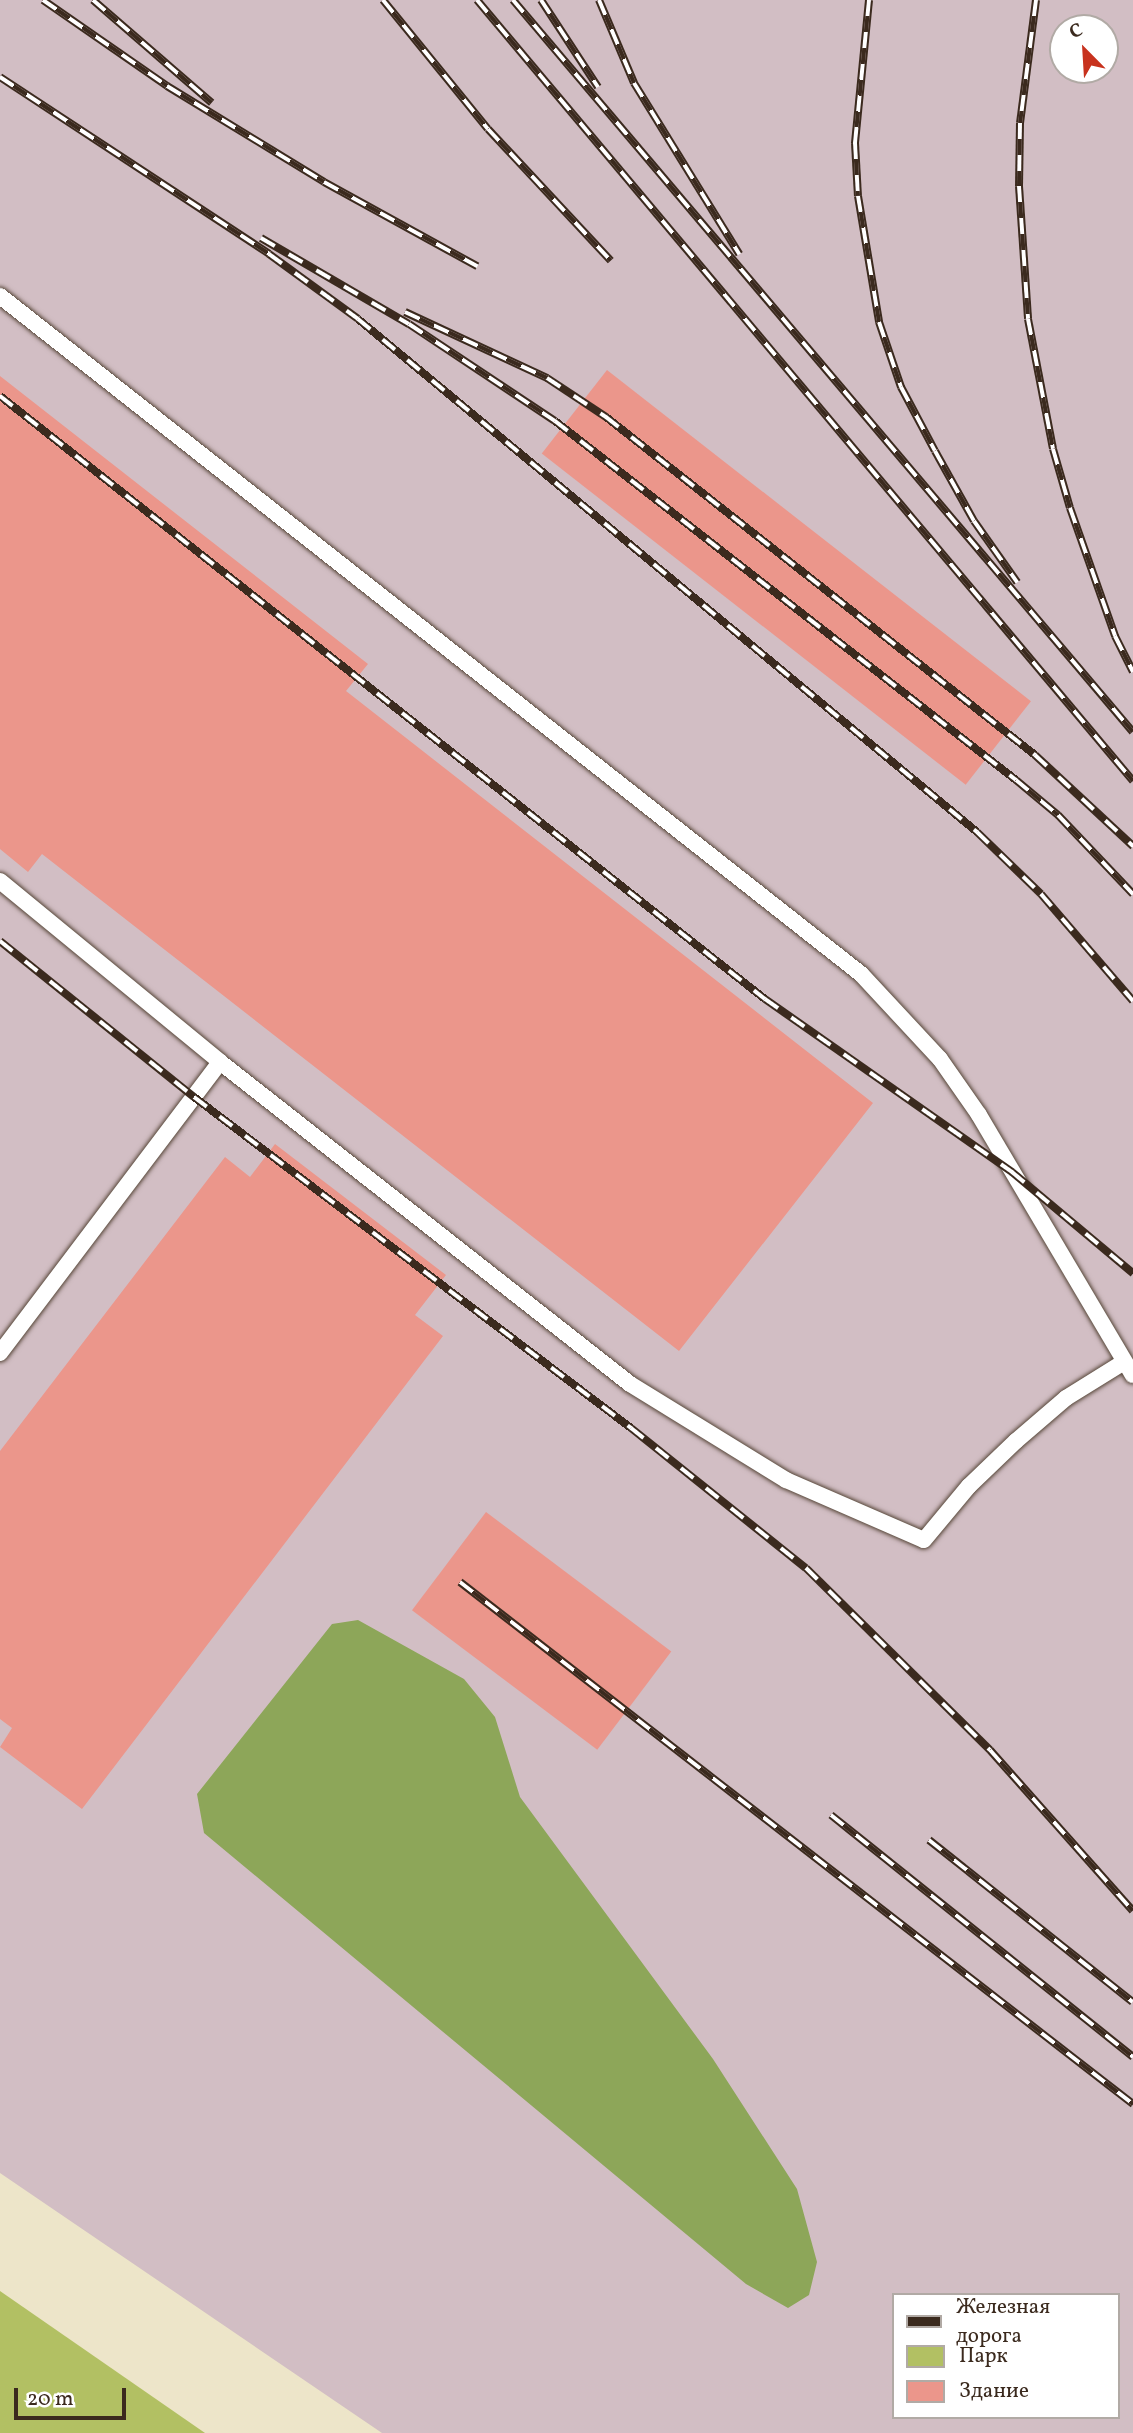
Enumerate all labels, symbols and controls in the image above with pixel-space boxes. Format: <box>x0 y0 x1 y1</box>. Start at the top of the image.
north arrow <box>1049 14 1119 84</box>
text: С <box>1065 17 1087 46</box>
legend <box>892 2293 1119 2419</box>
text: Железная дорога <box>956 2293 1050 2351</box>
text: Парк <box>959 2342 1008 2371</box>
scale bar <box>18 2374 130 2418</box>
text: Здание <box>959 2377 1029 2406</box>
text: 20 m <box>27 2385 73 2414</box>

